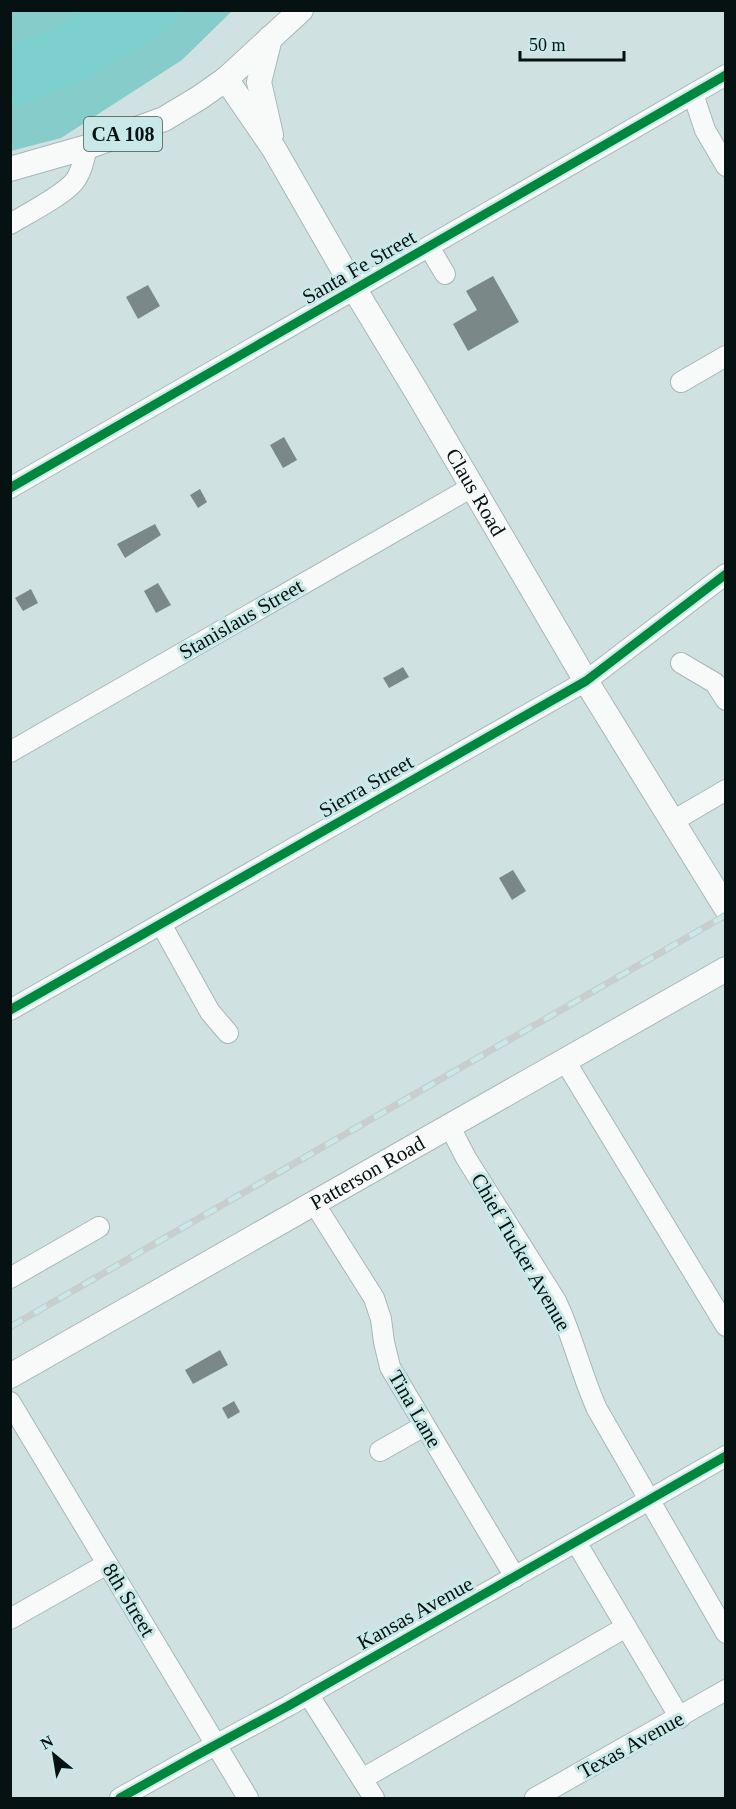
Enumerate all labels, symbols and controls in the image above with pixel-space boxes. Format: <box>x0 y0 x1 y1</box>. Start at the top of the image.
scale bar <box>520 24 624 62</box>
text: 50 m <box>529 35 566 55</box>
road number: CA 108 <box>84 117 162 151</box>
street label: Santa Fe Street <box>298 225 420 309</box>
street label: Claus Road <box>441 444 511 541</box>
street label: Stanislaus Street <box>175 574 308 664</box>
street label: Sierra Street <box>315 749 417 822</box>
street label: Patterson Road <box>306 1131 429 1215</box>
street label: Chief Tucker Avenue <box>466 1169 576 1335</box>
street label: Tina Lane <box>383 1366 447 1452</box>
street label: 8th Street <box>98 1559 160 1641</box>
street label: Kansas Avenue <box>353 1571 477 1655</box>
street label: Texas Avenue <box>574 1706 688 1784</box>
north arrow <box>24 1725 84 1785</box>
text: N <box>37 1732 56 1753</box>

